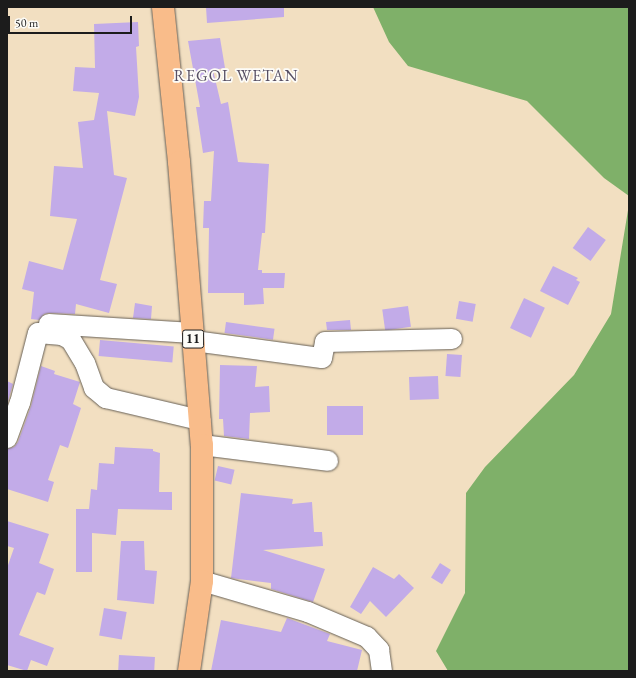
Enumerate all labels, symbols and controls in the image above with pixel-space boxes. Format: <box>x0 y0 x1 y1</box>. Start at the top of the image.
scale bar <box>10 8 134 34</box>
text: 50 m <box>15 15 38 31</box>
district label: REGOL WETAN <box>174 66 298 86</box>
road number: 11 <box>182 328 204 350</box>

